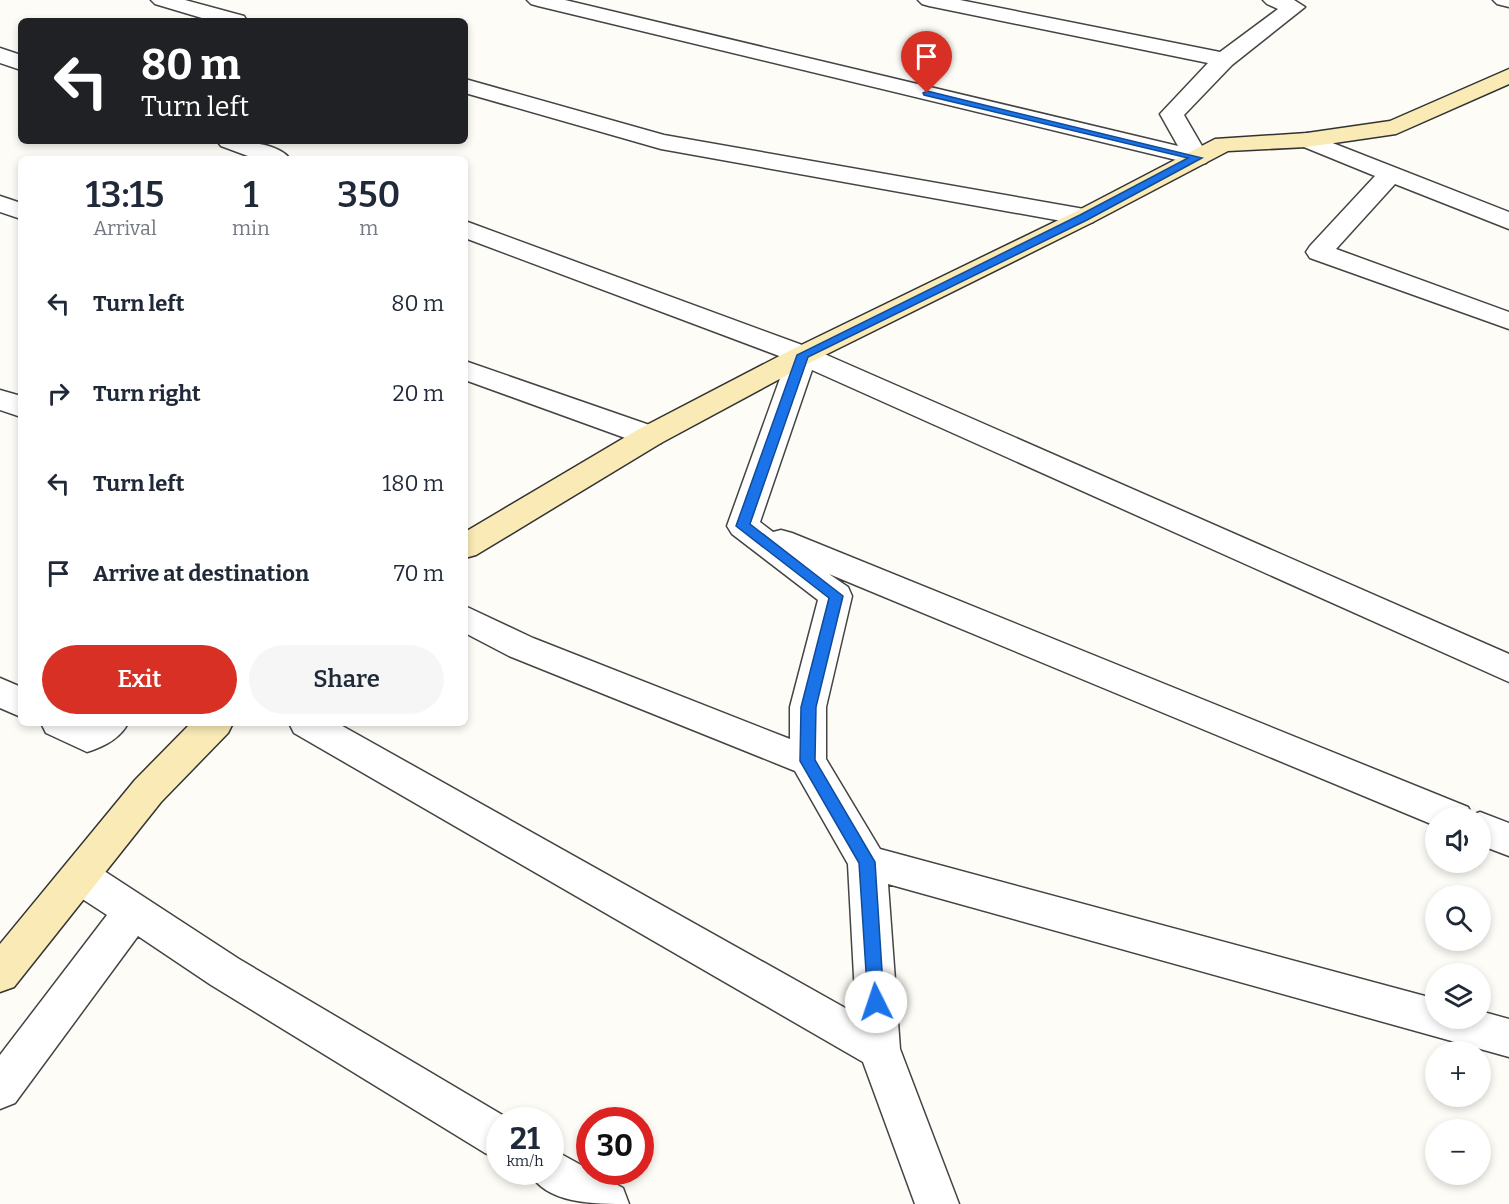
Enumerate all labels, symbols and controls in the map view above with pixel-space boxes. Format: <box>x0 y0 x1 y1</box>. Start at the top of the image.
pin <box>901 31 952 93</box>
text: 80 m <box>141 40 241 90</box>
icon: arrive <box>910 40 943 73</box>
icon: left <box>42 42 120 120</box>
text: Turn left <box>141 91 249 123</box>
text: 13:15 <box>86 173 164 217</box>
text: 1 <box>243 173 258 217</box>
text: 350 <box>337 173 400 217</box>
text: Arrival <box>93 216 157 240</box>
text: min <box>232 216 270 240</box>
text: m <box>359 216 378 240</box>
icon: left <box>42 287 75 320</box>
text: Turn left <box>93 290 185 317</box>
text: 80 m <box>391 290 444 317</box>
icon: right <box>42 377 75 410</box>
text: Turn right <box>93 380 201 407</box>
text: 20 m <box>393 380 444 407</box>
icon: left <box>42 467 75 500</box>
text: Turn left <box>93 470 185 497</box>
text: 180 m <box>382 470 444 497</box>
icon: arrive <box>42 557 75 590</box>
text: Arrive at destination <box>93 560 309 587</box>
text: 70 m <box>394 560 444 587</box>
button: Exit <box>42 645 237 714</box>
button: Share <box>249 645 444 714</box>
map controls <box>1425 807 1491 1185</box>
button: sound <box>1425 807 1491 873</box>
button: search <box>1425 885 1491 951</box>
button: layers <box>1425 963 1491 1029</box>
position arrow <box>844 970 908 1034</box>
button: + <box>1425 1041 1491 1107</box>
speed limit sign: 30 <box>576 1107 654 1185</box>
button: − <box>1425 1119 1491 1185</box>
text: 21 <box>510 1121 540 1157</box>
text: km/h <box>506 1152 544 1170</box>

